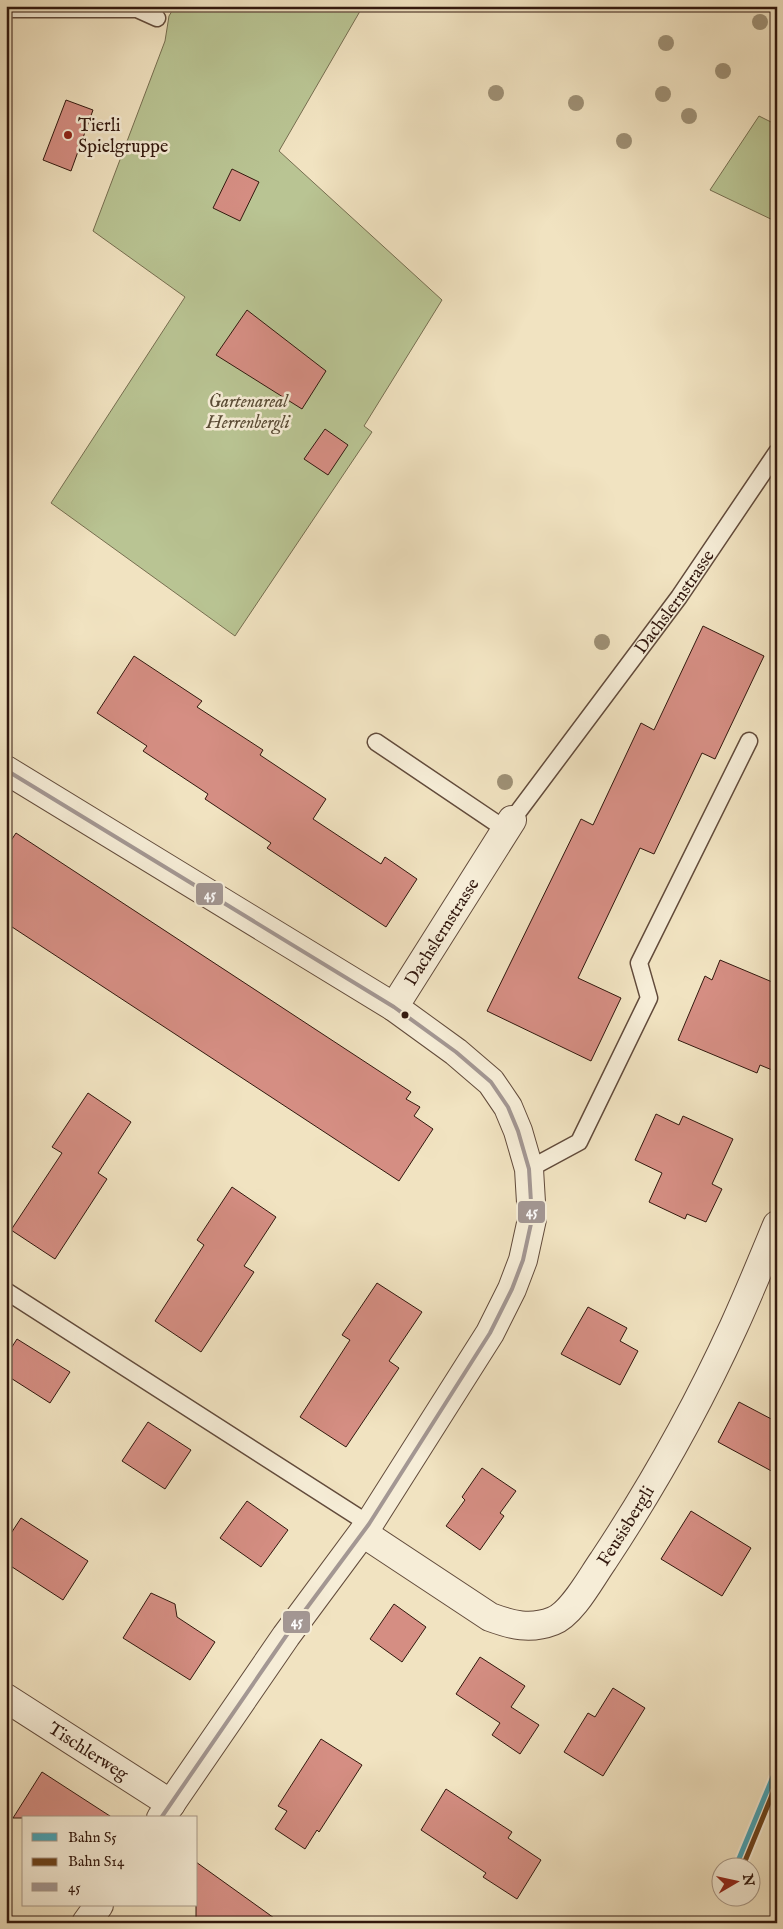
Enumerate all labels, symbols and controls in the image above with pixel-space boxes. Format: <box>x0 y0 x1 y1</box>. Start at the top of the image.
place label: Tierli Spielgruppe <box>78 115 168 159</box>
marker: Tierli Spielgruppe <box>62 129 74 141</box>
park label: Gartenareal Herrenbergli <box>205 391 291 435</box>
street label: Dachslernstrasse <box>630 546 721 659</box>
street label: Dachslernstrasse <box>400 874 485 991</box>
line badge: 45 <box>195 882 224 906</box>
text: 45 <box>204 886 216 904</box>
unlabelled marker <box>400 1010 410 1020</box>
line badge: 45 <box>517 1200 546 1224</box>
text: 45 <box>526 1203 538 1221</box>
street label: Feusisbergli <box>593 1482 661 1571</box>
line badge: 45 <box>282 1610 311 1634</box>
text: 45 <box>291 1613 303 1631</box>
street label: Tischlerweg <box>43 1718 132 1787</box>
legend <box>22 1816 198 1906</box>
text: Bahn S5 <box>68 1828 117 1847</box>
text: Bahn S14 <box>68 1852 125 1871</box>
north arrow <box>710 1856 760 1906</box>
text: N <box>738 1872 758 1888</box>
text: 45 <box>68 1878 81 1897</box>

